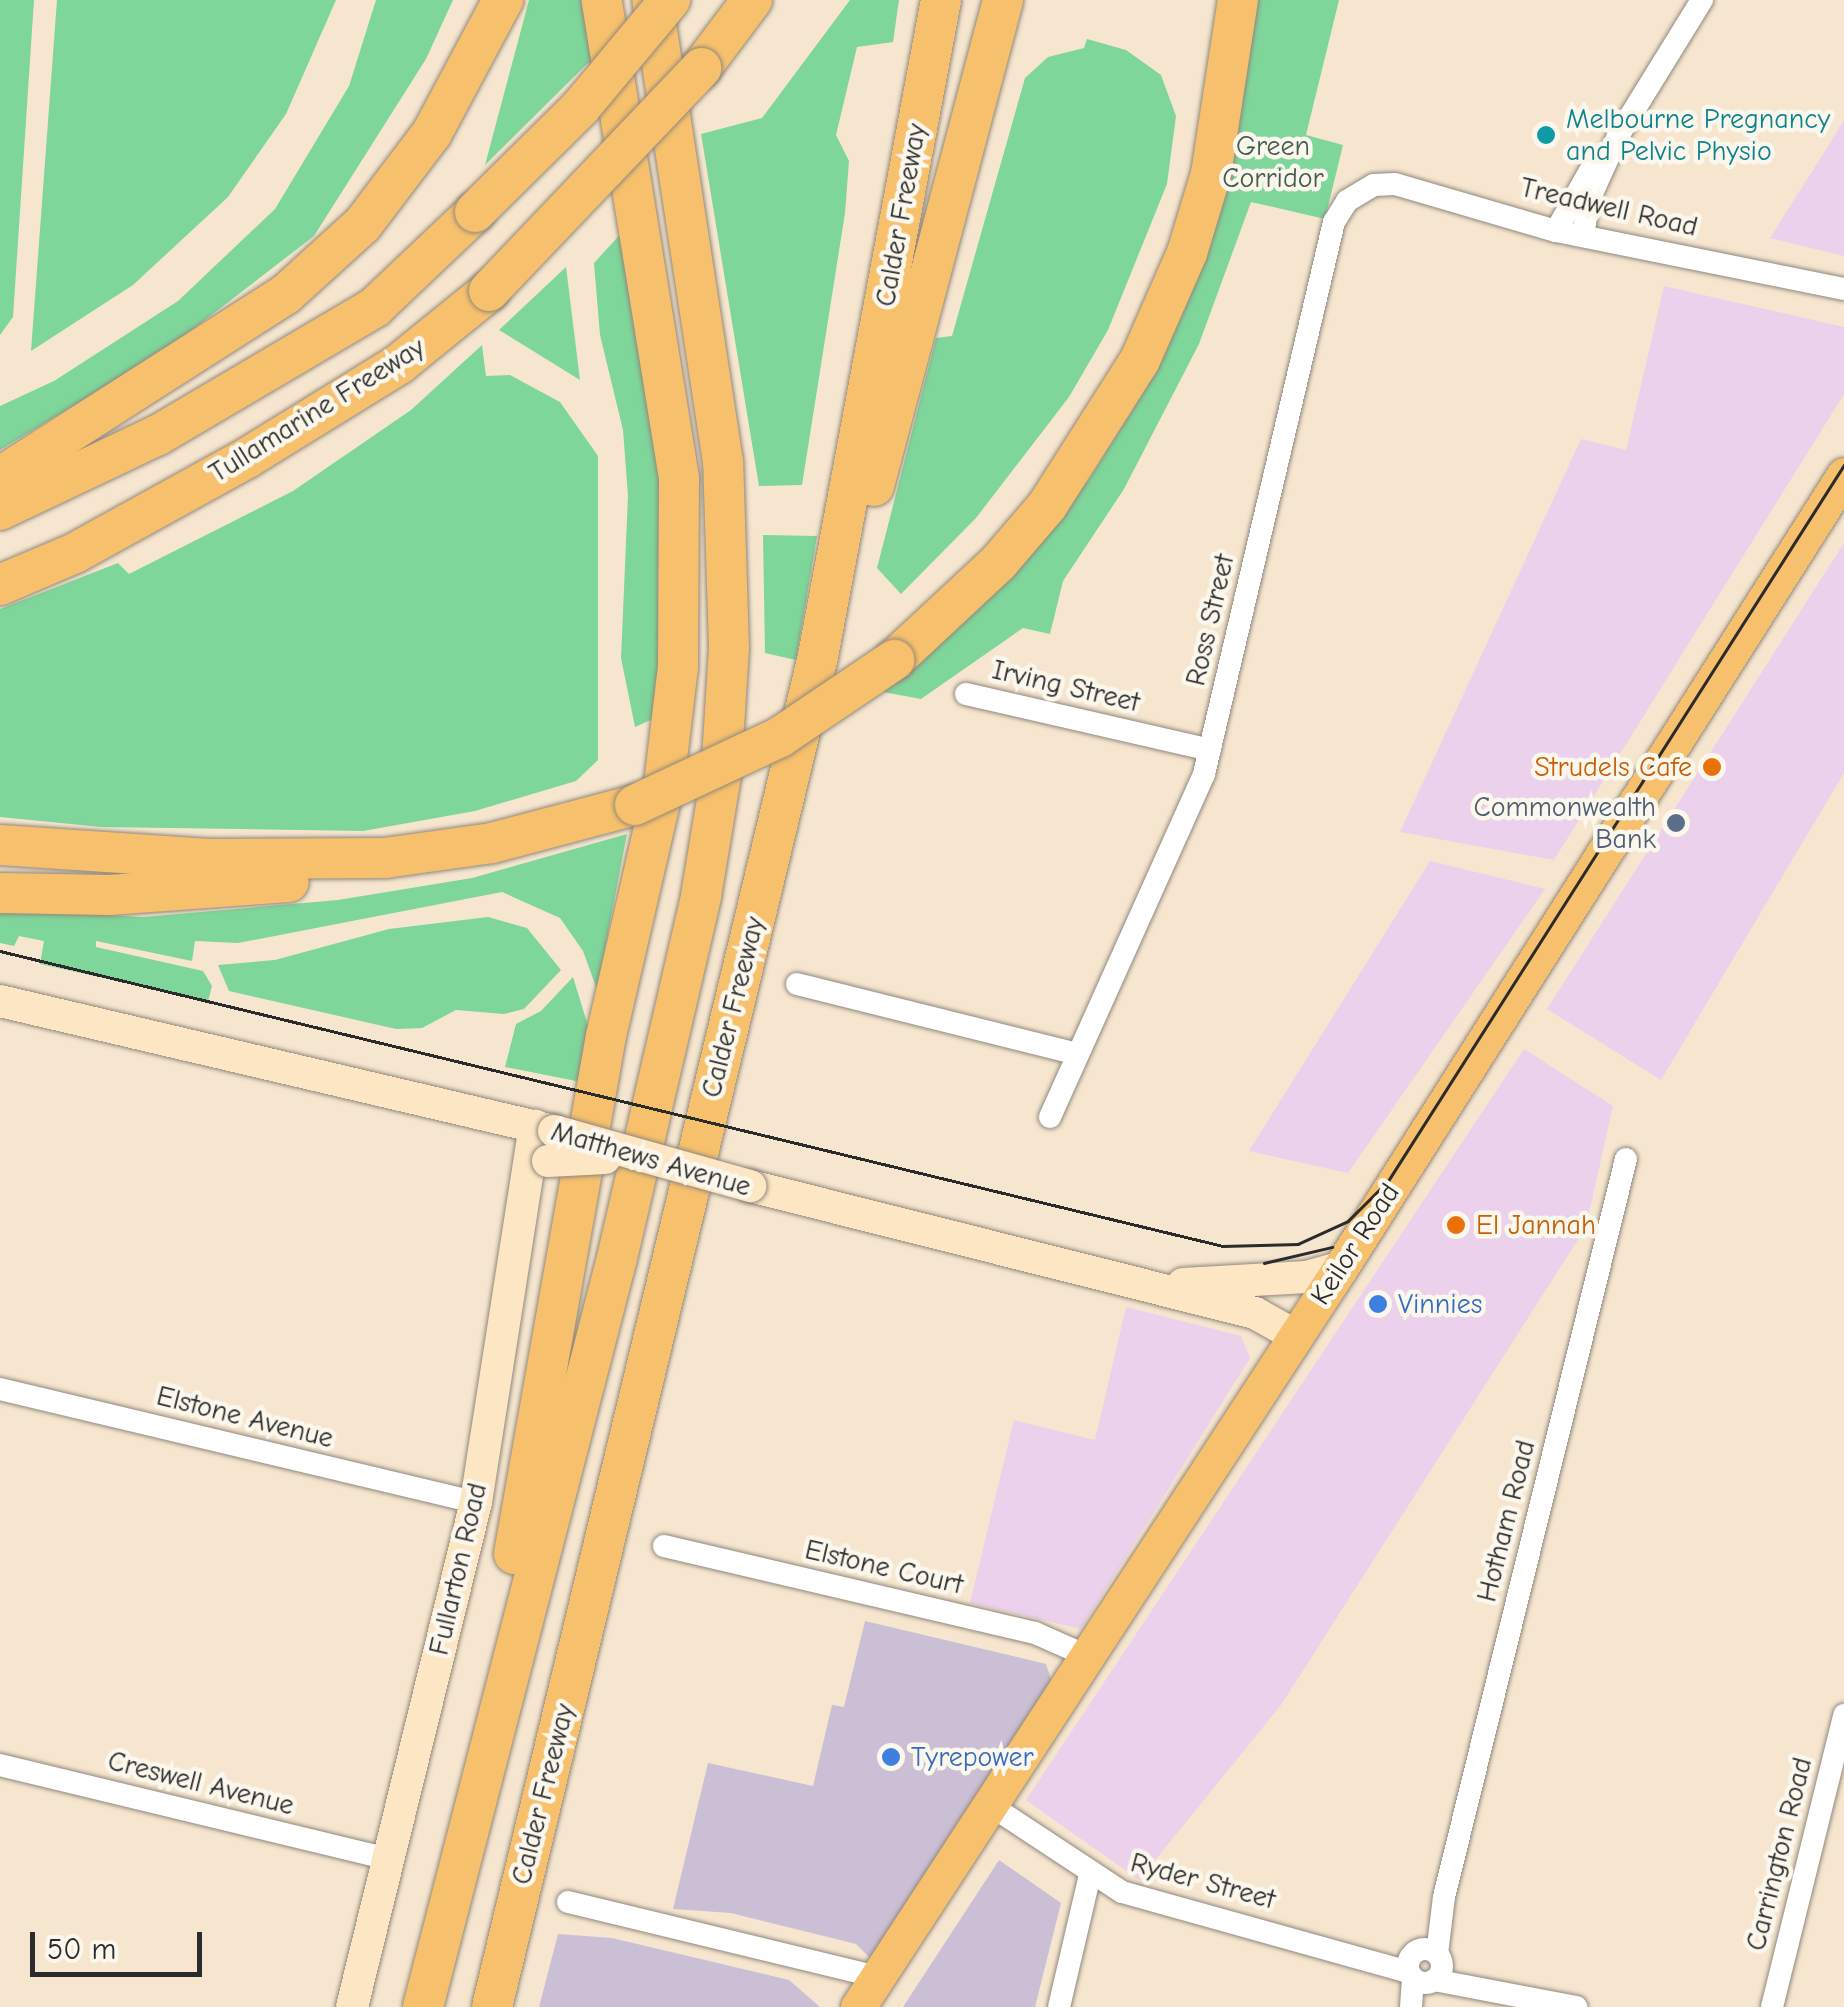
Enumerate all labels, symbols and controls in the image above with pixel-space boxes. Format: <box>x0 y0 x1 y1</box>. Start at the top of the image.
place label: Melbourne Pregnancy and Pelvic Physio <box>1566 102 1830 168</box>
street label: Calder Freeway <box>868 121 934 309</box>
marker: Melbourne Pregnancy and Pelvic Physio <box>1535 124 1557 146</box>
park label: Green Corridor <box>1222 129 1324 195</box>
street label: Treadwell Road <box>1517 170 1701 244</box>
street label: Tullamarine Freeway <box>203 330 431 490</box>
street label: Ross Street <box>1179 551 1241 689</box>
street label: Irving Street <box>989 653 1143 719</box>
place label: Strudels Cafe <box>1534 750 1692 784</box>
marker: Strudels Cafe <box>1701 756 1723 778</box>
place label: Commonwealth Bank <box>1474 790 1656 856</box>
marker: Commonwealth Bank <box>1665 812 1687 834</box>
street label: Calder Freeway <box>694 913 772 1101</box>
street label: Matthews Avenue <box>547 1114 755 1204</box>
street label: Keilor Road <box>1303 1177 1407 1311</box>
place label: El Jannah <box>1476 1208 1596 1242</box>
marker: El Jannah <box>1445 1214 1467 1236</box>
place label: Vinnies <box>1398 1287 1482 1321</box>
marker: Vinnies <box>1367 1293 1389 1315</box>
street label: Elstone Avenue <box>153 1379 337 1455</box>
street label: Hotham Road <box>1470 1437 1542 1605</box>
street label: Fullarton Road <box>422 1480 494 1658</box>
street label: Elstone Court <box>802 1533 966 1601</box>
street label: Calder Freeway <box>504 1700 582 1888</box>
place label: Tyrepower <box>911 1740 1034 1774</box>
street label: Creswell Avenue <box>104 1744 298 1822</box>
marker: Tyrepower <box>880 1746 902 1768</box>
street label: Carrington Road <box>1739 1754 1819 1954</box>
street label: Ryder Street <box>1127 1846 1279 1916</box>
scale bar <box>35 1912 208 1974</box>
text: 50 m <box>47 1932 116 1967</box>

